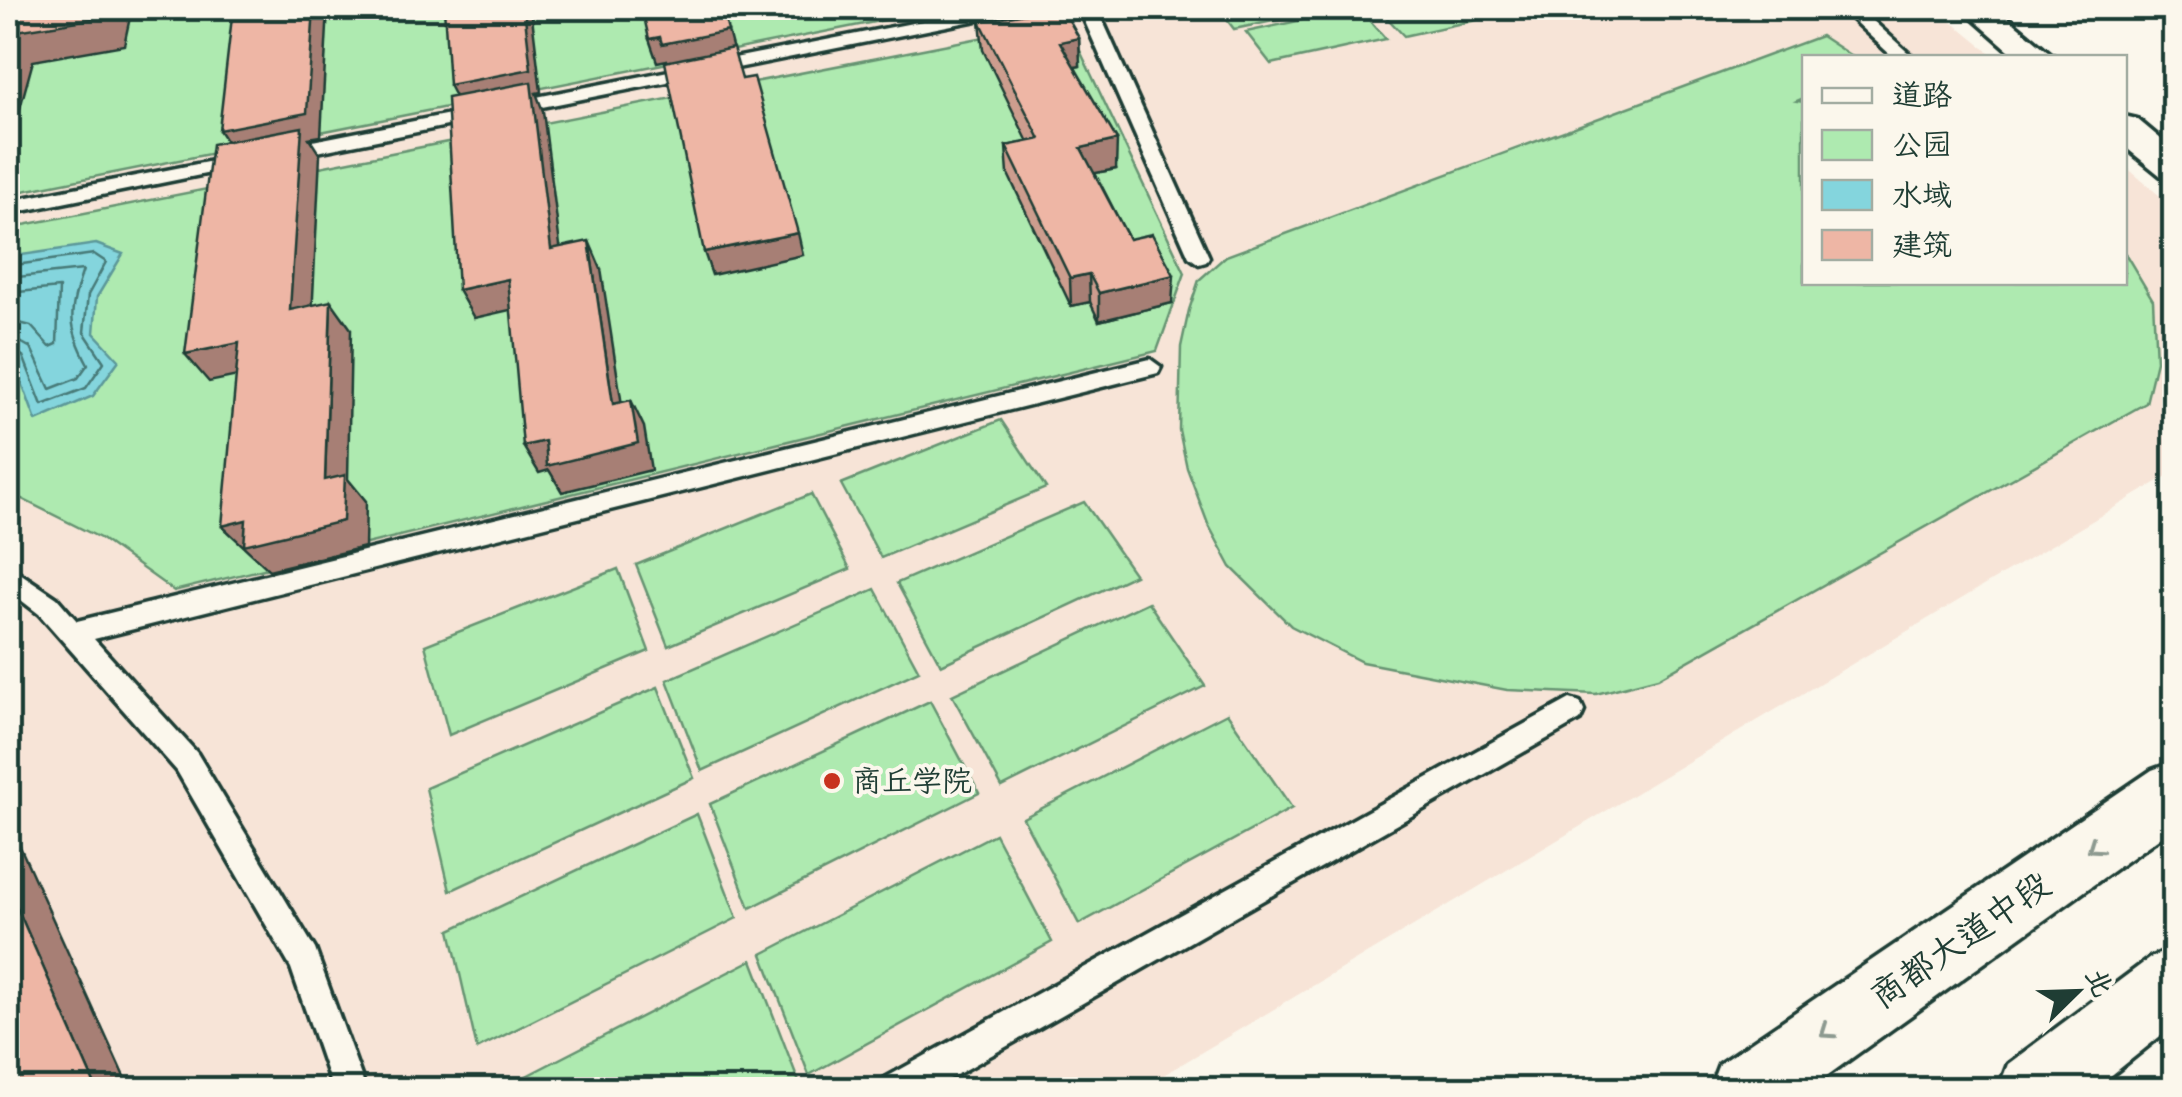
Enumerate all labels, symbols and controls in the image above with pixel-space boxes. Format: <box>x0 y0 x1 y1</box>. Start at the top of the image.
legend <box>1802 55 2127 285</box>
text: 道路 <box>1892 73 1952 121</box>
text: 公园 <box>1892 123 1952 171</box>
text: 水域 <box>1892 173 1952 221</box>
text: 建筑 <box>1892 223 1952 271</box>
place label: 商丘学院 <box>852 759 972 807</box>
marker: 商丘学院 <box>821 770 843 792</box>
one-way arrow <box>2087 835 2106 853</box>
street label: 商都大道中段 <box>1860 859 2064 1026</box>
north arrow <box>2027 942 2127 1042</box>
text: 北 <box>2072 962 2124 1005</box>
one-way arrow <box>1820 1020 1839 1038</box>

